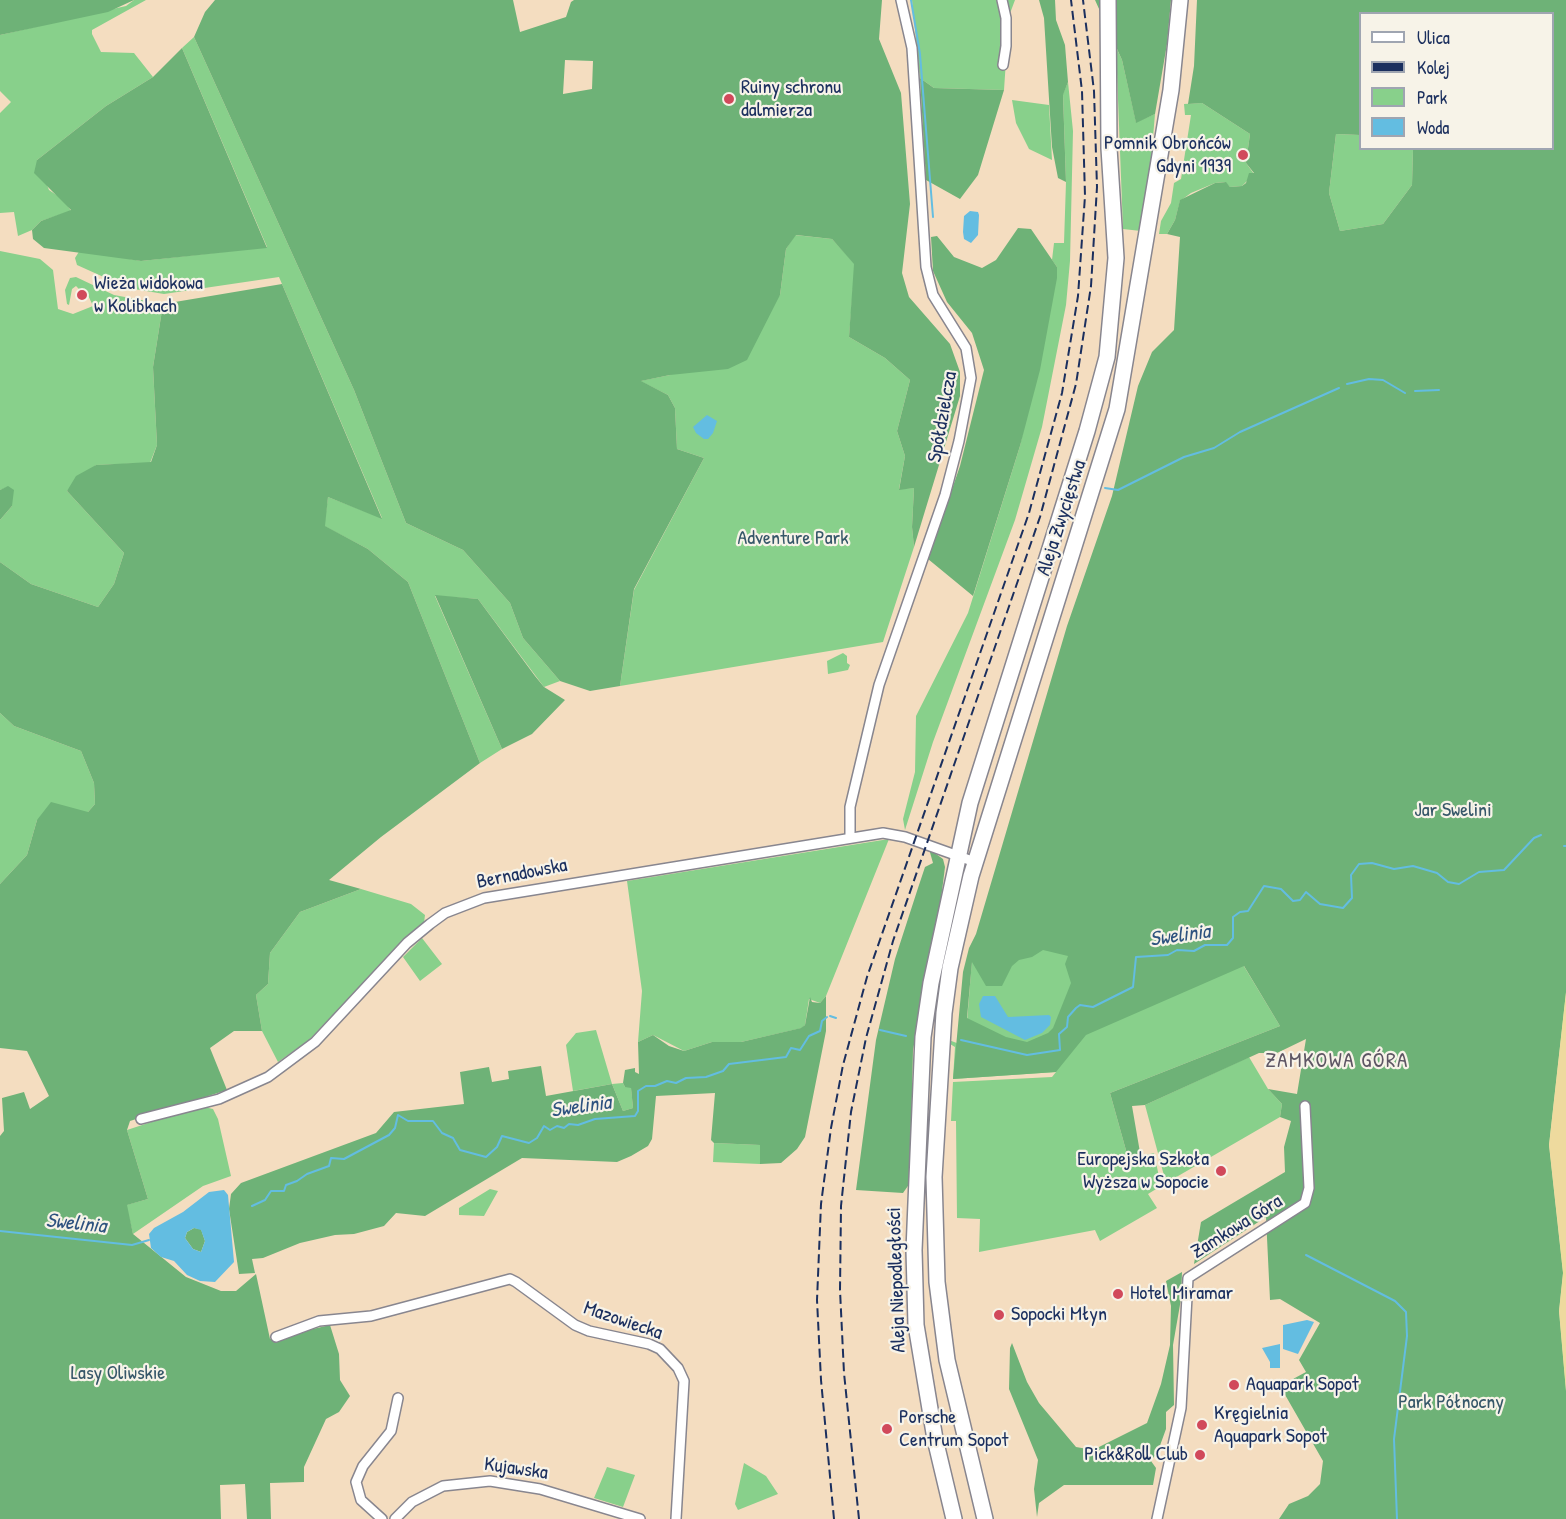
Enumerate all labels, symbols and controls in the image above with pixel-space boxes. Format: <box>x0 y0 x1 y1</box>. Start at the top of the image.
legend <box>1359 12 1554 150</box>
text: Ulica <box>1417 25 1450 50</box>
text: Kolej <box>1417 55 1450 80</box>
place label: Ruiny schronu dalmierza <box>741 76 841 123</box>
text: Park <box>1417 85 1447 110</box>
marker: Ruiny schronu dalmierza <box>722 92 736 106</box>
text: Woda <box>1417 115 1449 140</box>
place label: Pomnik Obrońców Gdyni 1939 <box>1104 132 1231 179</box>
marker: Pomnik Obrońców Gdyni 1939 <box>1236 148 1250 162</box>
place label: Wieża widokowa w Kolibkach <box>94 272 203 319</box>
marker: Wieża widokowa w Kolibkach <box>75 288 89 302</box>
street label: Spółdzielcza <box>923 370 963 464</box>
street label: Aleja Zwycięstwa <box>1032 457 1092 579</box>
park label: Adventure Park <box>737 527 849 551</box>
park label: Jar Swelini <box>1414 799 1492 823</box>
street label: Bernadowska <box>475 853 569 895</box>
water label: Swelinia <box>1148 919 1212 953</box>
district label: ZAMKOWA GÓRA <box>1265 1048 1409 1074</box>
water label: Swelinia <box>549 1090 613 1124</box>
place label: Europejska Szkoła Wyższa w Sopocie <box>1077 1148 1209 1195</box>
marker: Europejska Szkoła Wyższa w Sopocie <box>1214 1164 1228 1178</box>
street label: Zamkowa Góra <box>1187 1190 1287 1264</box>
street label: Aleja Niepodległości <box>882 1207 912 1353</box>
water label: Swelinia <box>45 1208 107 1240</box>
place label: Hotel Miramar <box>1130 1282 1233 1306</box>
marker: Hotel Miramar <box>1111 1287 1125 1301</box>
street label: Mazowiecka <box>580 1296 666 1346</box>
place label: Sopocki Młyn <box>1011 1303 1107 1327</box>
marker: Sopocki Młyn <box>992 1308 1006 1322</box>
park label: Lasy Oliwskie <box>71 1362 165 1386</box>
place label: Aquapark Sopot <box>1246 1373 1359 1397</box>
marker: Aquapark Sopot <box>1227 1378 1241 1392</box>
park label: Park Północny <box>1398 1391 1504 1415</box>
place label: Kręgielnia Aquapark Sopot <box>1214 1402 1327 1449</box>
place label: Porsche Centrum Sopot <box>899 1406 1008 1453</box>
marker: Kręgielnia Aquapark Sopot <box>1195 1418 1209 1432</box>
marker: Porsche Centrum Sopot <box>880 1422 894 1436</box>
place label: Pick&Roll Club <box>1084 1443 1188 1467</box>
marker: Pick&Roll Club <box>1193 1448 1207 1462</box>
street label: Kujawska <box>483 1453 549 1485</box>

